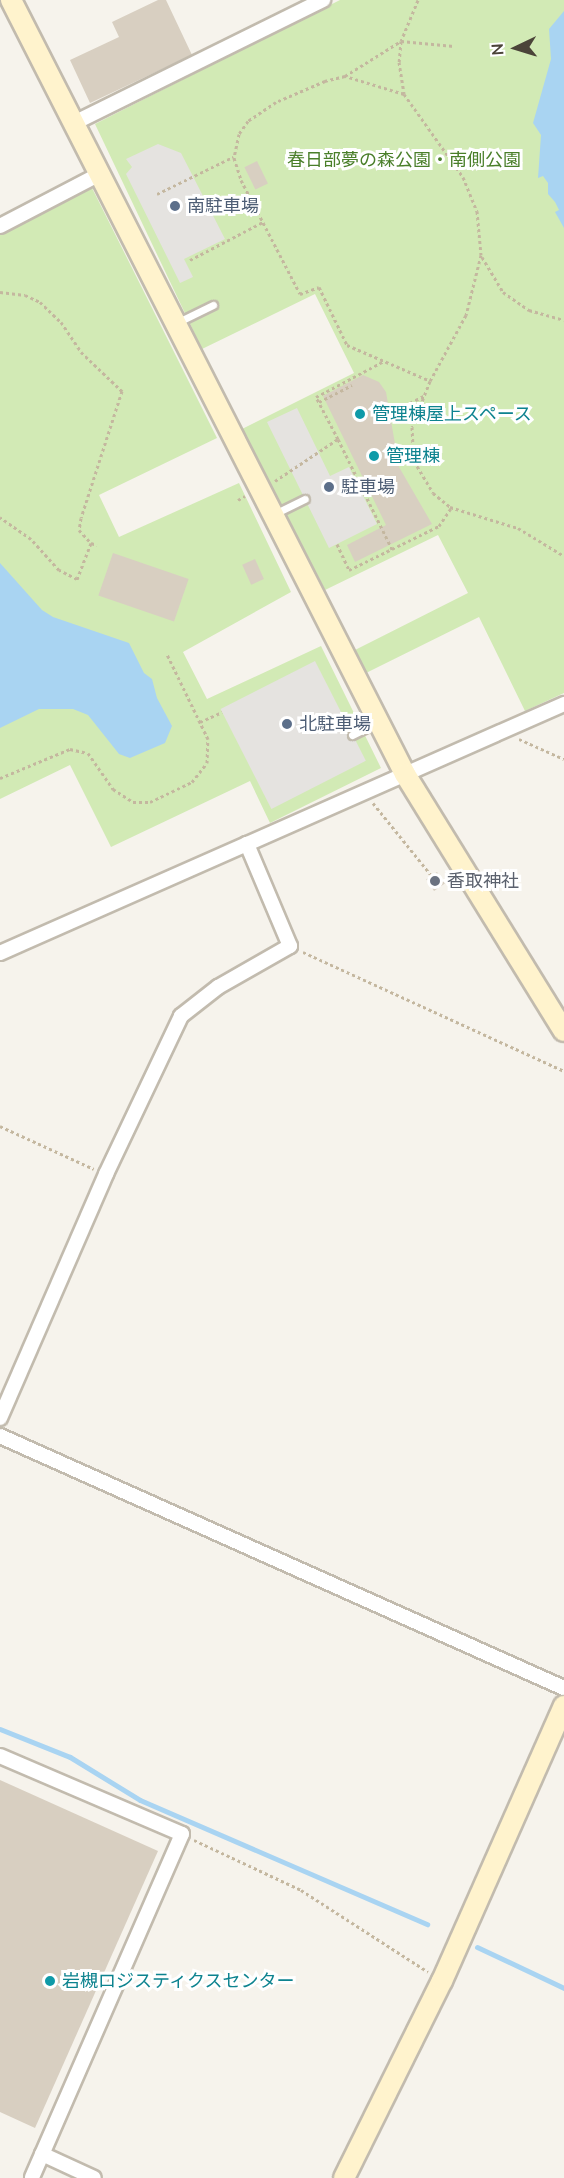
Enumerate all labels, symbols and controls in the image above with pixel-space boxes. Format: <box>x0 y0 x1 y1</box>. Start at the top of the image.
north arrow <box>486 18 546 78</box>
text: N <box>487 43 509 56</box>
park label: 春日部夢の森公園・南側公園 <box>287 149 521 171</box>
place label: 南駐車場 <box>187 195 259 217</box>
marker: 南駐車場 <box>168 199 182 213</box>
place label: 管理棟屋上スペース <box>372 403 534 425</box>
marker: 管理棟屋上スペース <box>353 407 367 421</box>
place label: 管理棟 <box>386 445 440 467</box>
marker: 管理棟 <box>367 449 381 463</box>
place label: 駐車場 <box>341 476 395 498</box>
marker: 駐車場 <box>322 480 336 494</box>
place label: 北駐車場 <box>299 713 371 735</box>
marker: 北駐車場 <box>280 717 294 731</box>
place label: 香取神社 <box>447 870 519 892</box>
marker: 香取神社 <box>428 874 442 888</box>
place label: 岩槻ロジスティクスセンター <box>62 1970 296 1992</box>
marker: 岩槻ロジスティクスセンター <box>43 1974 57 1988</box>

